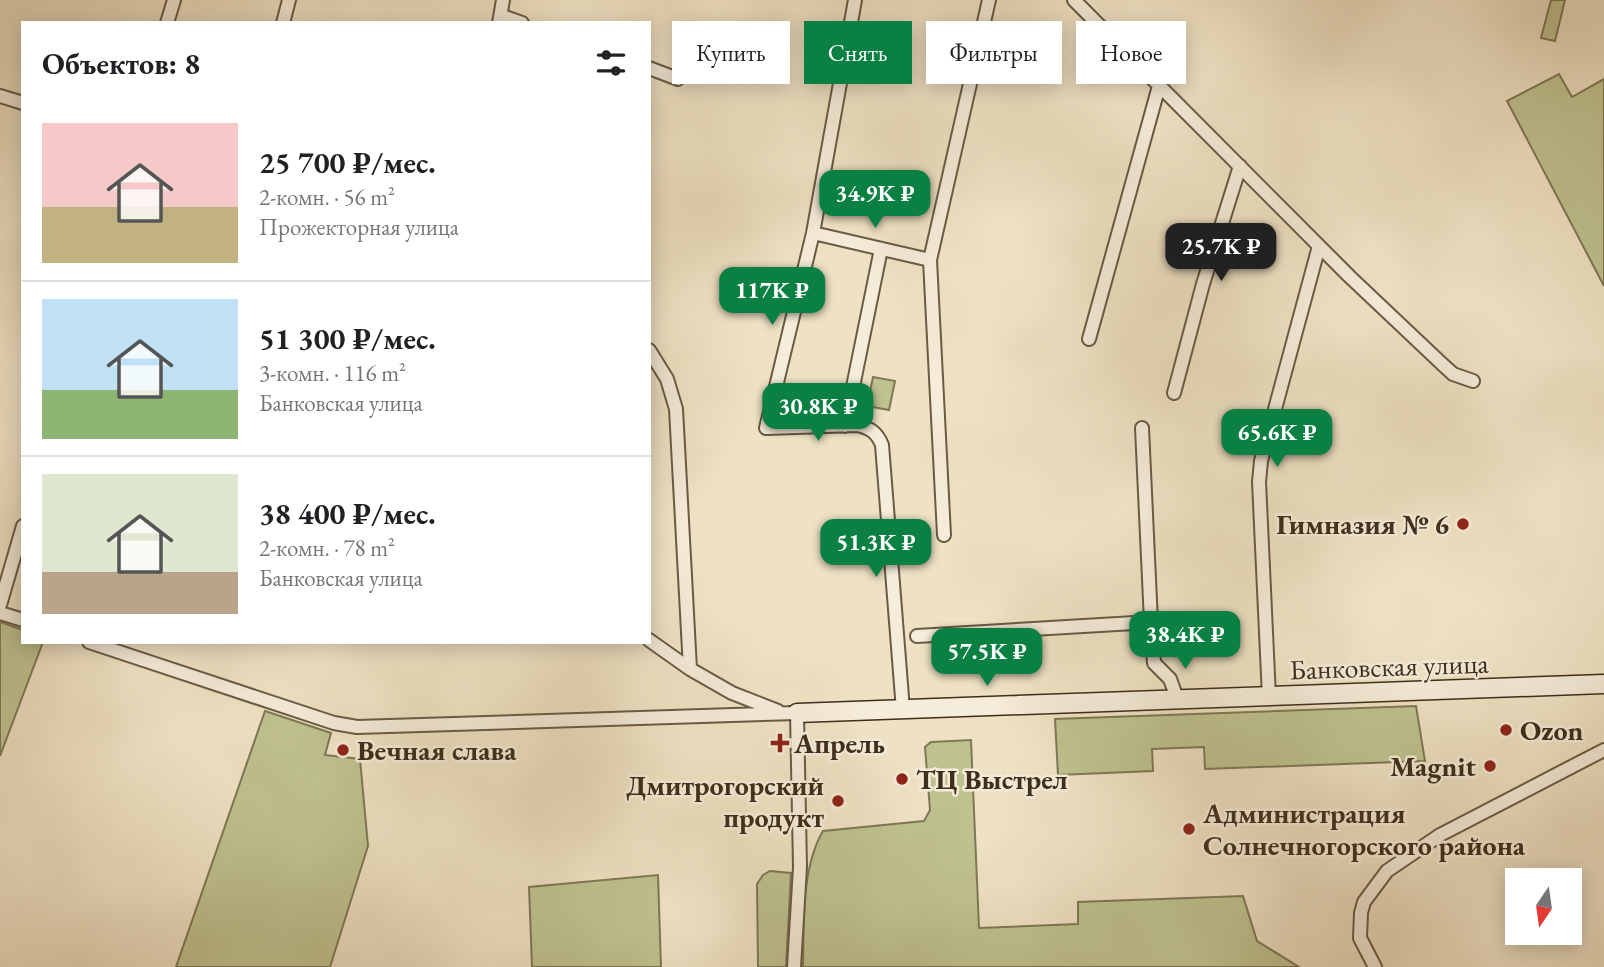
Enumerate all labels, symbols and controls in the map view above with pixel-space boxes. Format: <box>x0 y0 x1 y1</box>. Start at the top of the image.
chip: Купить <box>672 21 790 84</box>
chip: Снять <box>804 21 912 84</box>
chip: Фильтры <box>926 21 1062 84</box>
chip: Новое <box>1076 21 1186 84</box>
text: Объектов: 8 <box>42 44 200 83</box>
icon: filters <box>592 44 630 82</box>
text: 25 700 ₽/мес. <box>259 143 436 182</box>
icon: home <box>98 151 182 235</box>
pin: 34.9K ₽ <box>810 170 940 230</box>
text: 34.9K ₽ <box>835 178 915 208</box>
text: 2-комн. · 56 m² <box>259 182 395 212</box>
text: Прожекторная улица <box>259 212 459 242</box>
pin: 25.7K ₽ <box>1156 224 1286 283</box>
text: 25.7K ₽ <box>1181 231 1261 261</box>
pin: 117K ₽ <box>715 268 829 327</box>
text: 117K ₽ <box>735 275 809 305</box>
text: 51 300 ₽/мес. <box>259 319 436 358</box>
icon: home <box>98 327 182 411</box>
text: 3-комн. · 116 m² <box>259 358 406 388</box>
pin: 30.8K ₽ <box>753 384 883 443</box>
text: Банковская улица <box>259 388 423 418</box>
text: 30.8K ₽ <box>778 391 858 421</box>
pin: 65.6K ₽ <box>1212 410 1342 469</box>
text: 65.6K ₽ <box>1237 417 1317 447</box>
text: 38 400 ₽/мес. <box>259 494 436 533</box>
icon: home <box>98 502 182 586</box>
place label: Гимназия № 6 <box>1276 506 1449 542</box>
marker: Гимназия № 6 <box>1455 516 1471 532</box>
pin: 51.3K ₽ <box>811 520 941 579</box>
text: 51.3K ₽ <box>836 527 916 557</box>
text: 2-комн. · 78 m² <box>259 533 395 563</box>
text: Банковская улица <box>259 563 423 593</box>
pin: 38.4K ₽ <box>1120 612 1250 671</box>
text: 38.4K ₽ <box>1145 619 1225 649</box>
pin: 57.5K ₽ <box>922 628 1052 688</box>
text: 57.5K ₽ <box>947 636 1027 666</box>
street label: Банковская улица <box>1289 645 1490 687</box>
place label: Ozon <box>1520 712 1584 748</box>
marker: Ozon <box>1498 722 1514 738</box>
place label: Апрель <box>793 725 885 761</box>
place label: Вечная слава <box>357 732 517 768</box>
marker: Апрель <box>772 735 788 751</box>
marker: Вечная слава <box>335 742 351 758</box>
place label: Magnit <box>1390 748 1476 784</box>
marker: Magnit <box>1482 758 1498 774</box>
place label: ТЦ Выстрел <box>916 761 1068 797</box>
place label: Дмитрогорский продукт <box>626 767 824 835</box>
marker: ТЦ Выстрел <box>894 771 910 787</box>
marker: Дмитрогорский продукт <box>830 793 846 809</box>
place label: Администрация Солнечногорского района <box>1202 795 1526 863</box>
marker: Администрация Солнечногорского района <box>1181 821 1197 837</box>
north arrow <box>1505 868 1582 945</box>
map controls <box>1505 868 1582 945</box>

